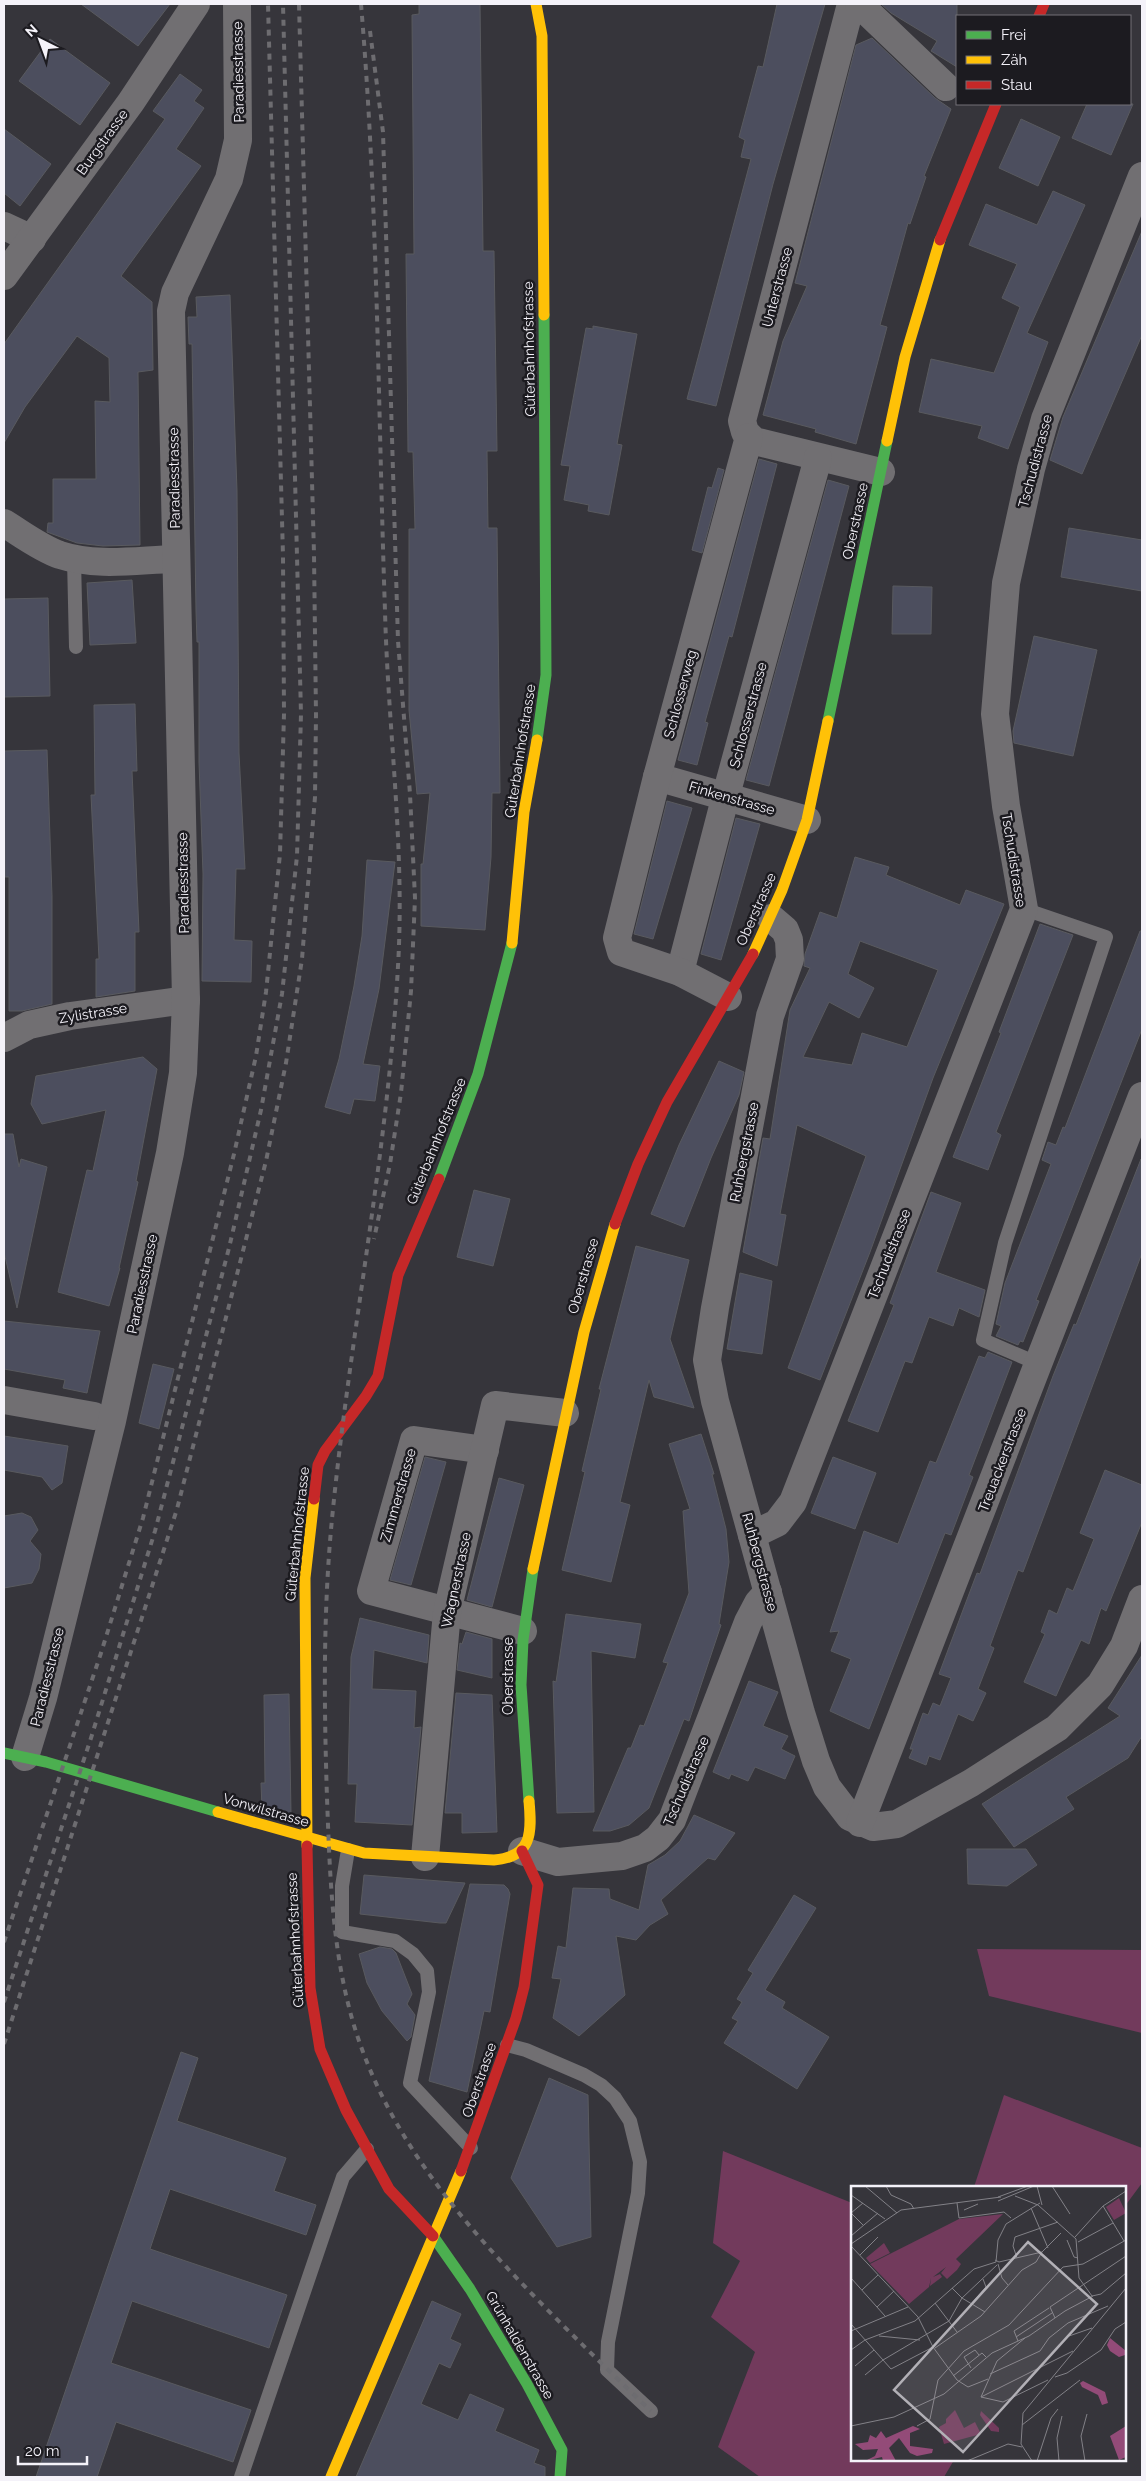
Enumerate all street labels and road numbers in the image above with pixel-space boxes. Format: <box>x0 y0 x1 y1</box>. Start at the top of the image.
street label: Paradiesstrasse <box>229 21 247 123</box>
street label: Burgstrasse <box>73 106 131 178</box>
street label: Unterstrasse <box>759 245 795 329</box>
street label: Güterbahnhofstrasse <box>520 281 538 417</box>
street label: Tschudistrasse <box>1015 413 1055 509</box>
street label: Paradiesstrasse <box>165 427 183 529</box>
street label: Oberstrasse <box>839 481 871 561</box>
street label: Schlosserweg <box>660 648 700 740</box>
street label: Schlosserstrasse <box>726 660 770 770</box>
street label: Güterbahnhofstrasse <box>502 683 538 819</box>
street label: Finkenstrasse <box>687 778 777 818</box>
street label: Tschudistrasse <box>999 812 1029 908</box>
street label: Paradiesstrasse <box>174 832 192 934</box>
street label: Oberstrasse <box>733 870 779 948</box>
street label: Zylistrasse <box>58 1000 128 1026</box>
street label: Güterbahnhofstrasse <box>403 1075 469 1207</box>
street label: Ruhbergstrasse <box>726 1101 762 1203</box>
street label: Tschudistrasse <box>864 1207 914 1301</box>
street label: Paradiesstrasse <box>124 1233 160 1335</box>
street label: Oberstrasse <box>565 1236 601 1316</box>
street label: Treuackerstrasse <box>975 1406 1029 1514</box>
street label: Zimmerstrasse <box>377 1446 419 1544</box>
street label: Güterbahnhofstrasse <box>282 1466 312 1602</box>
street label: Ruhbergstrasse <box>739 1511 781 1613</box>
street label: Wagnerstrasse <box>438 1531 474 1629</box>
street label: Paradiesstrasse <box>27 1626 67 1728</box>
street label: Oberstrasse <box>500 1637 516 1715</box>
street label: Tschudistrasse <box>660 1734 712 1828</box>
street label: Vonwilstrasse <box>221 1790 311 1830</box>
street label: Güterbahnhofstrasse <box>283 1872 307 2008</box>
street label: Oberstrasse <box>459 2041 499 2119</box>
street label: Grünhaldenstrasse <box>483 2288 557 2402</box>

